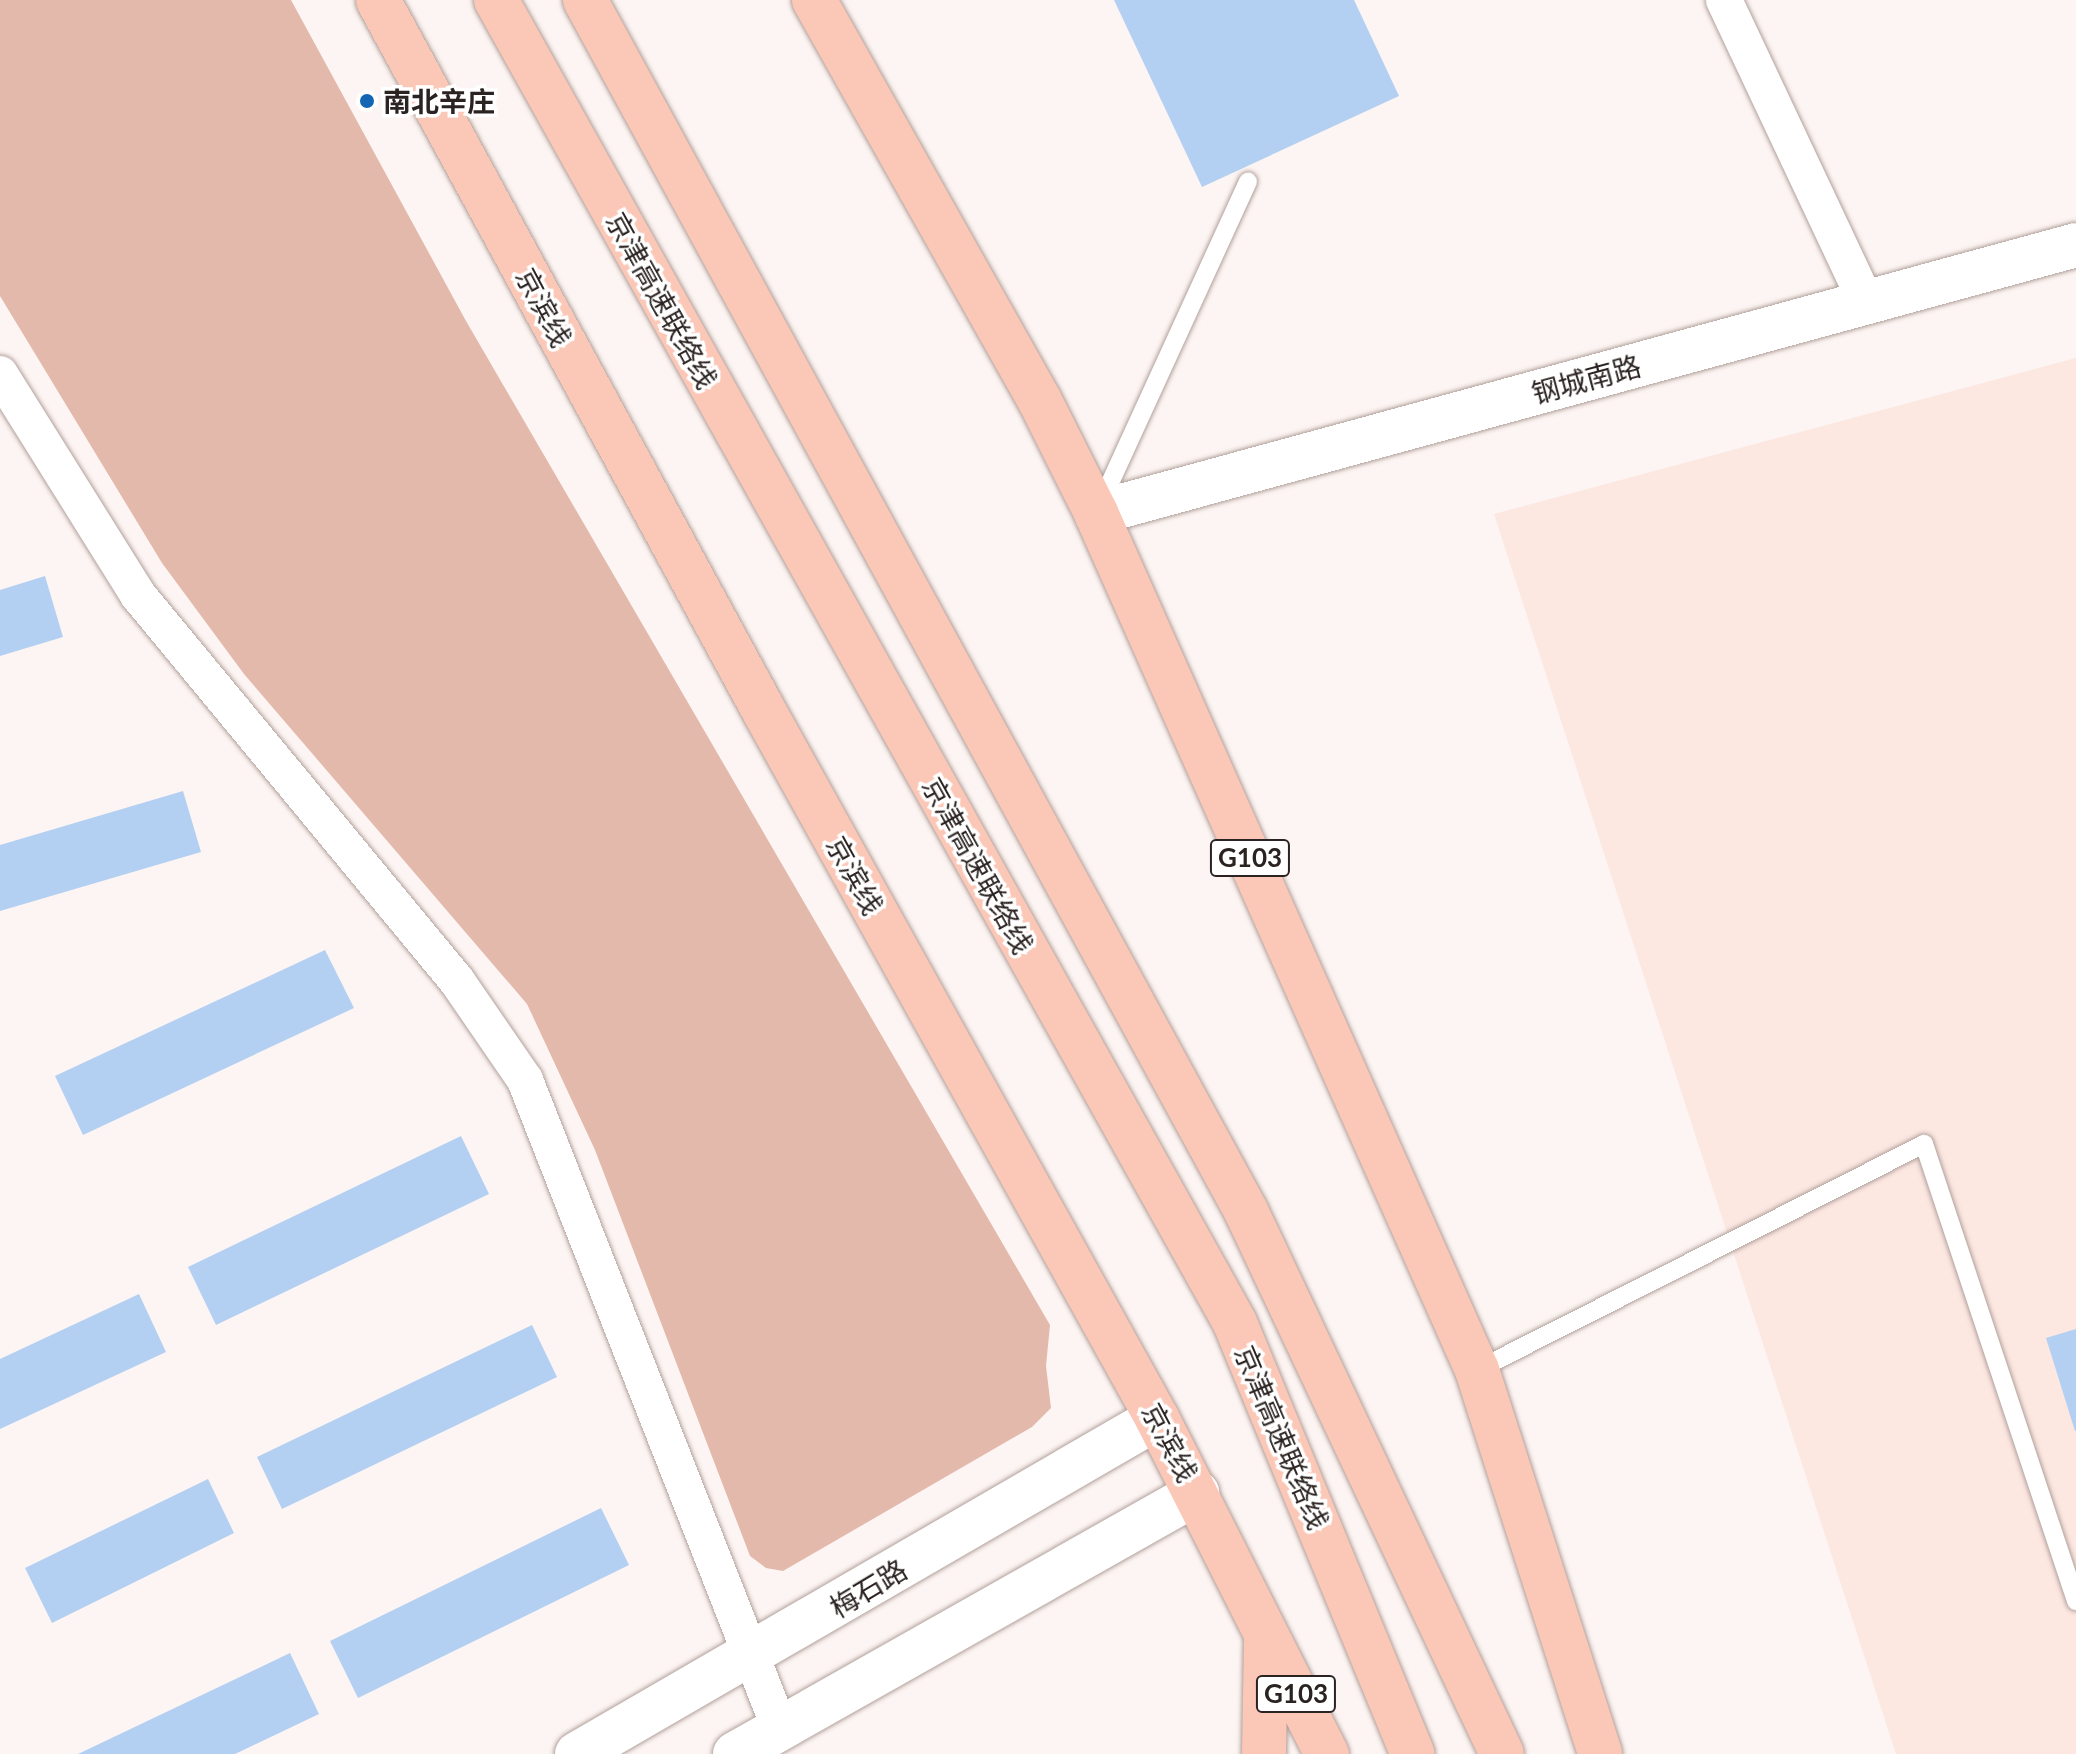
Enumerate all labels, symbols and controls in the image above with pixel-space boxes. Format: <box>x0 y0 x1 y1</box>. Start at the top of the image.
place label: 南北辛庄 <box>383 84 495 118</box>
marker: 南北辛庄 <box>358 92 376 110</box>
street label: 京津高速联络线 <box>600 206 724 394</box>
street label: 京滨线 <box>509 262 579 352</box>
street label: 钢城南路 <box>1528 348 1644 410</box>
street label: 京津高速联络线 <box>916 771 1040 959</box>
street label: 京滨线 <box>820 830 890 920</box>
road number: G103 <box>1208 836 1292 880</box>
street label: 京津高速联络线 <box>1228 1340 1336 1534</box>
street label: 京滨线 <box>1135 1397 1205 1487</box>
street label: 梅石路 <box>823 1552 913 1624</box>
road number: G103 <box>1254 1672 1338 1716</box>

